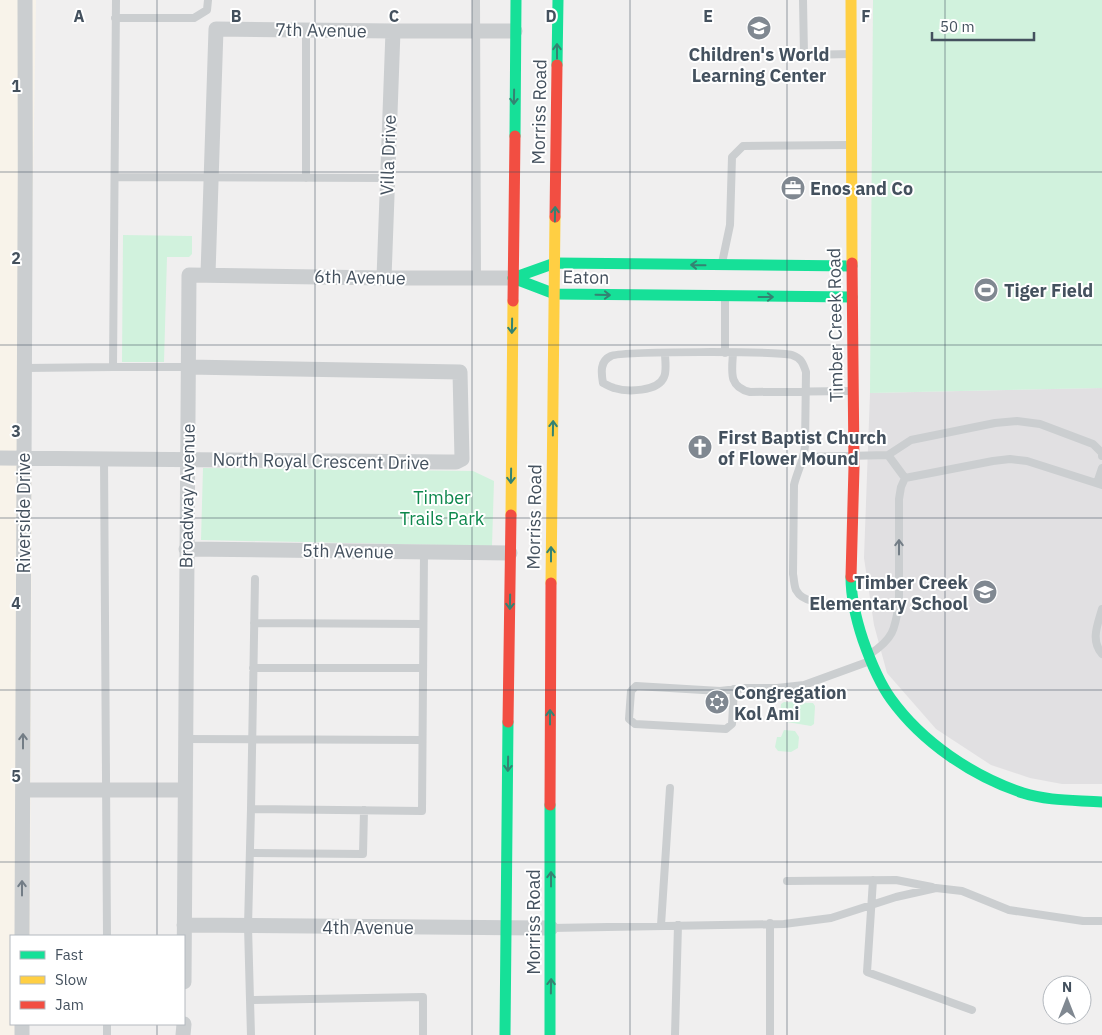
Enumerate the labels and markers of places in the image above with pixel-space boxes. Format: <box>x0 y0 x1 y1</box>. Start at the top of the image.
school or university icon: Children's World Learning Center <box>746 15 772 41</box>
place label: Children's World Learning Center <box>689 43 829 87</box>
office icon: Enos and Co <box>780 175 806 201</box>
place label: Enos and Co <box>810 177 913 200</box>
sports icon: Tiger Field <box>973 277 999 303</box>
place label: Tiger Field <box>1004 279 1093 302</box>
place label: First Baptist Church of Flower Mound <box>718 426 887 470</box>
church icon: First Baptist Church of Flower Mound <box>687 434 713 460</box>
place label: Timber Creek Elementary School <box>809 571 969 615</box>
school or university icon: Timber Creek Elementary School <box>972 579 998 605</box>
place label: Congregation Kol Ami <box>734 681 847 725</box>
synagogue icon: Congregation Kol Ami <box>704 689 730 715</box>

